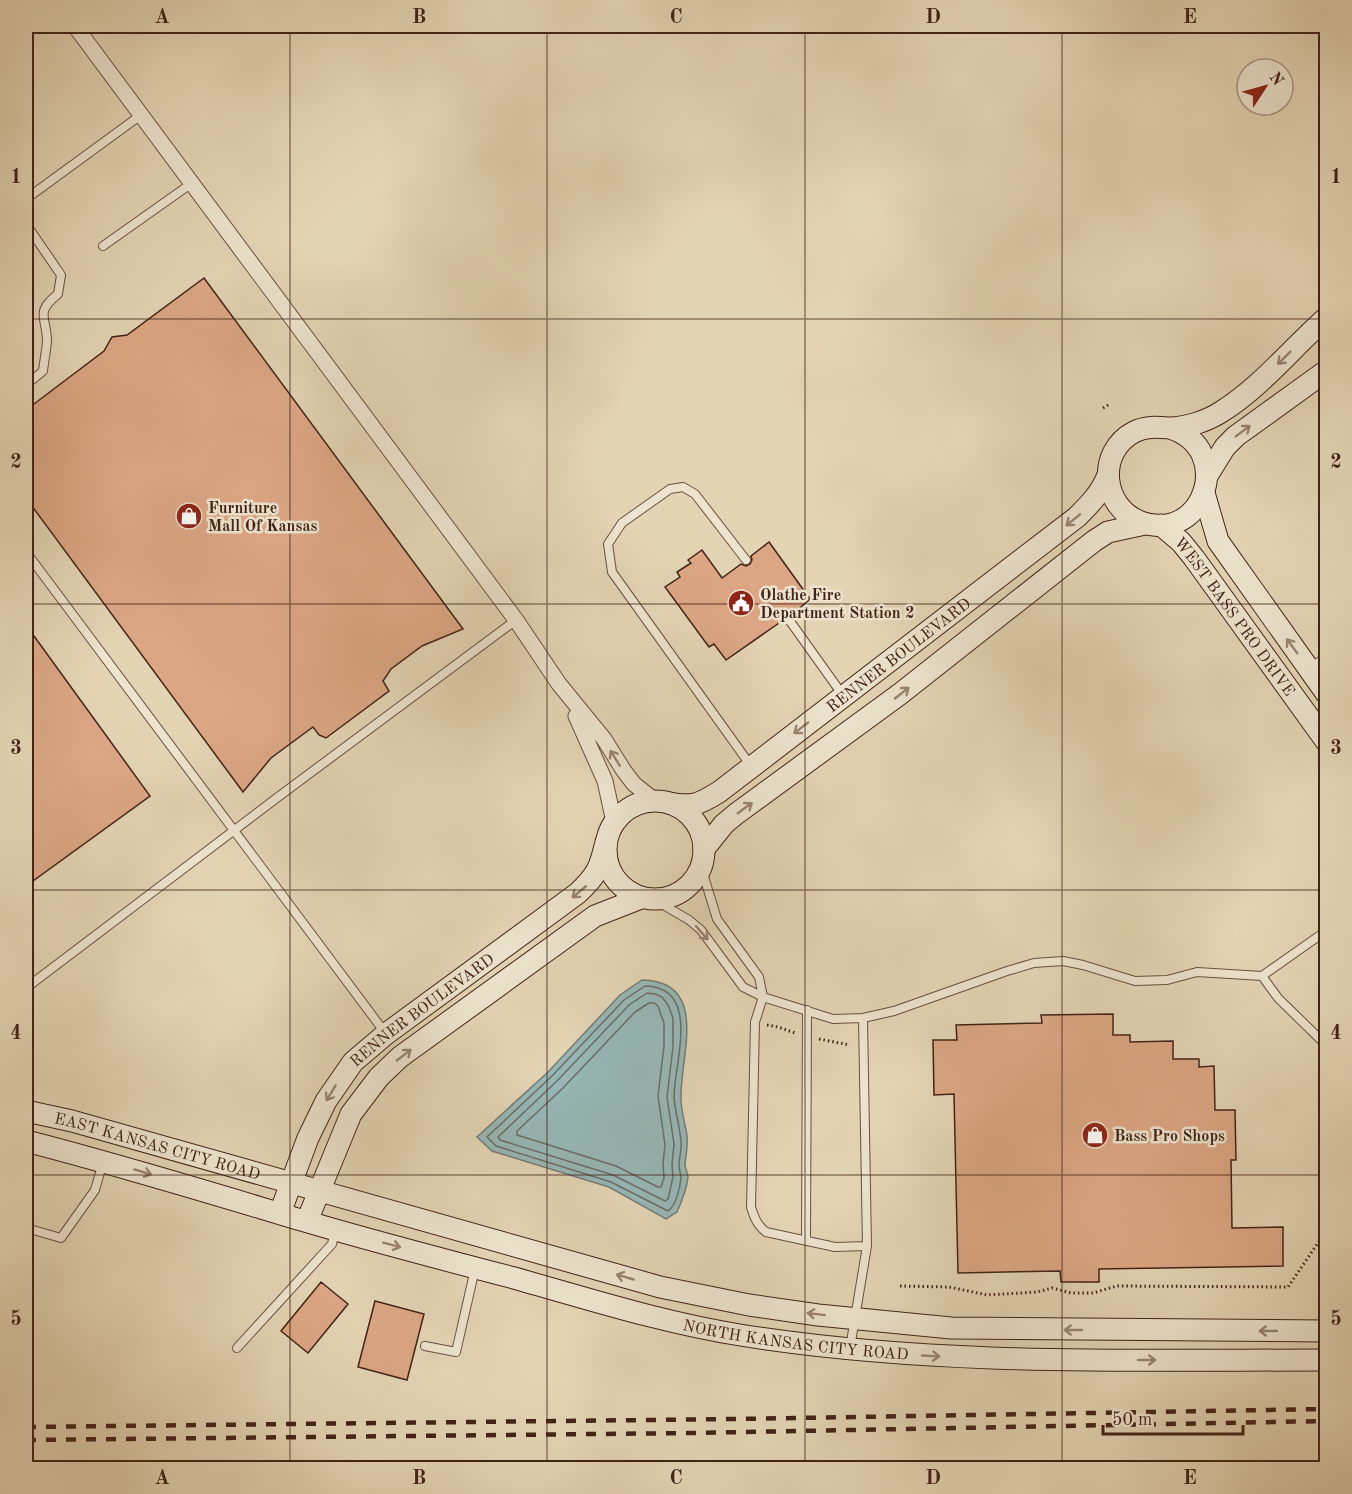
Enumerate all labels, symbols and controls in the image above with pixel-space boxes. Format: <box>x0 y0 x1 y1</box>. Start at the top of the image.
text: A <box>154 8 170 28</box>
text: B <box>412 8 426 28</box>
text: C <box>669 8 683 28</box>
text: D <box>925 8 941 28</box>
text: E <box>1183 8 1197 28</box>
north arrow <box>1235 57 1295 117</box>
text: N <box>1265 70 1286 90</box>
text: 1 <box>10 168 22 188</box>
text: 1 <box>1330 168 1342 188</box>
one-way arrow <box>1276 350 1291 365</box>
one-way arrow <box>1235 425 1251 437</box>
text: 2 <box>10 453 22 473</box>
text: 2 <box>1330 453 1342 473</box>
shop icon: Furniture Mall Of Kansas <box>174 501 204 531</box>
place label: Furniture Mall Of Kansas <box>208 501 318 535</box>
one-way arrow <box>1065 513 1081 526</box>
street label: WEST BASS PRO DRIVE <box>1170 535 1297 700</box>
public building icon: Olathe Fire Department Station 2 <box>726 588 756 618</box>
place label: Olathe Fire Department Station 2 <box>760 588 914 622</box>
street label: RENNER BOULEVARD <box>825 596 974 716</box>
one-way arrow <box>1286 638 1299 654</box>
one-way arrow <box>894 686 910 699</box>
one-way arrow <box>794 722 810 735</box>
text: 3 <box>10 739 22 759</box>
text: 3 <box>1330 739 1342 759</box>
one-way arrow <box>609 750 621 767</box>
one-way arrow <box>736 801 752 814</box>
one-way arrow <box>572 885 587 899</box>
one-way arrow <box>695 925 709 940</box>
street label: RENNER BOULEVARD <box>348 951 498 1071</box>
text: 4 <box>10 1024 22 1044</box>
text: 4 <box>1330 1024 1342 1044</box>
one-way arrow <box>396 1048 412 1061</box>
one-way arrow <box>324 1084 336 1101</box>
street label: EAST KANSAS CITY ROAD <box>53 1111 262 1184</box>
shop icon: Bass Pro Shops <box>1080 1120 1110 1150</box>
place label: Bass Pro Shops <box>1114 1129 1225 1145</box>
one-way arrow <box>133 1167 152 1178</box>
one-way arrow <box>382 1240 401 1251</box>
one-way arrow <box>616 1271 635 1282</box>
text: 5 <box>10 1309 22 1330</box>
one-way arrow <box>806 1309 826 1320</box>
text: 5 <box>1330 1309 1342 1330</box>
street label: NORTH KANSAS CITY ROAD <box>681 1318 909 1364</box>
one-way arrow <box>1064 1324 1084 1336</box>
one-way arrow <box>1259 1325 1279 1337</box>
one-way arrow <box>921 1350 941 1361</box>
one-way arrow <box>1137 1354 1157 1366</box>
scale bar <box>1103 1398 1242 1436</box>
text: 50 m <box>1112 1411 1152 1429</box>
text: A <box>154 1469 170 1489</box>
text: B <box>412 1469 426 1489</box>
text: C <box>669 1469 683 1489</box>
text: D <box>925 1469 941 1489</box>
text: E <box>1183 1469 1197 1489</box>

